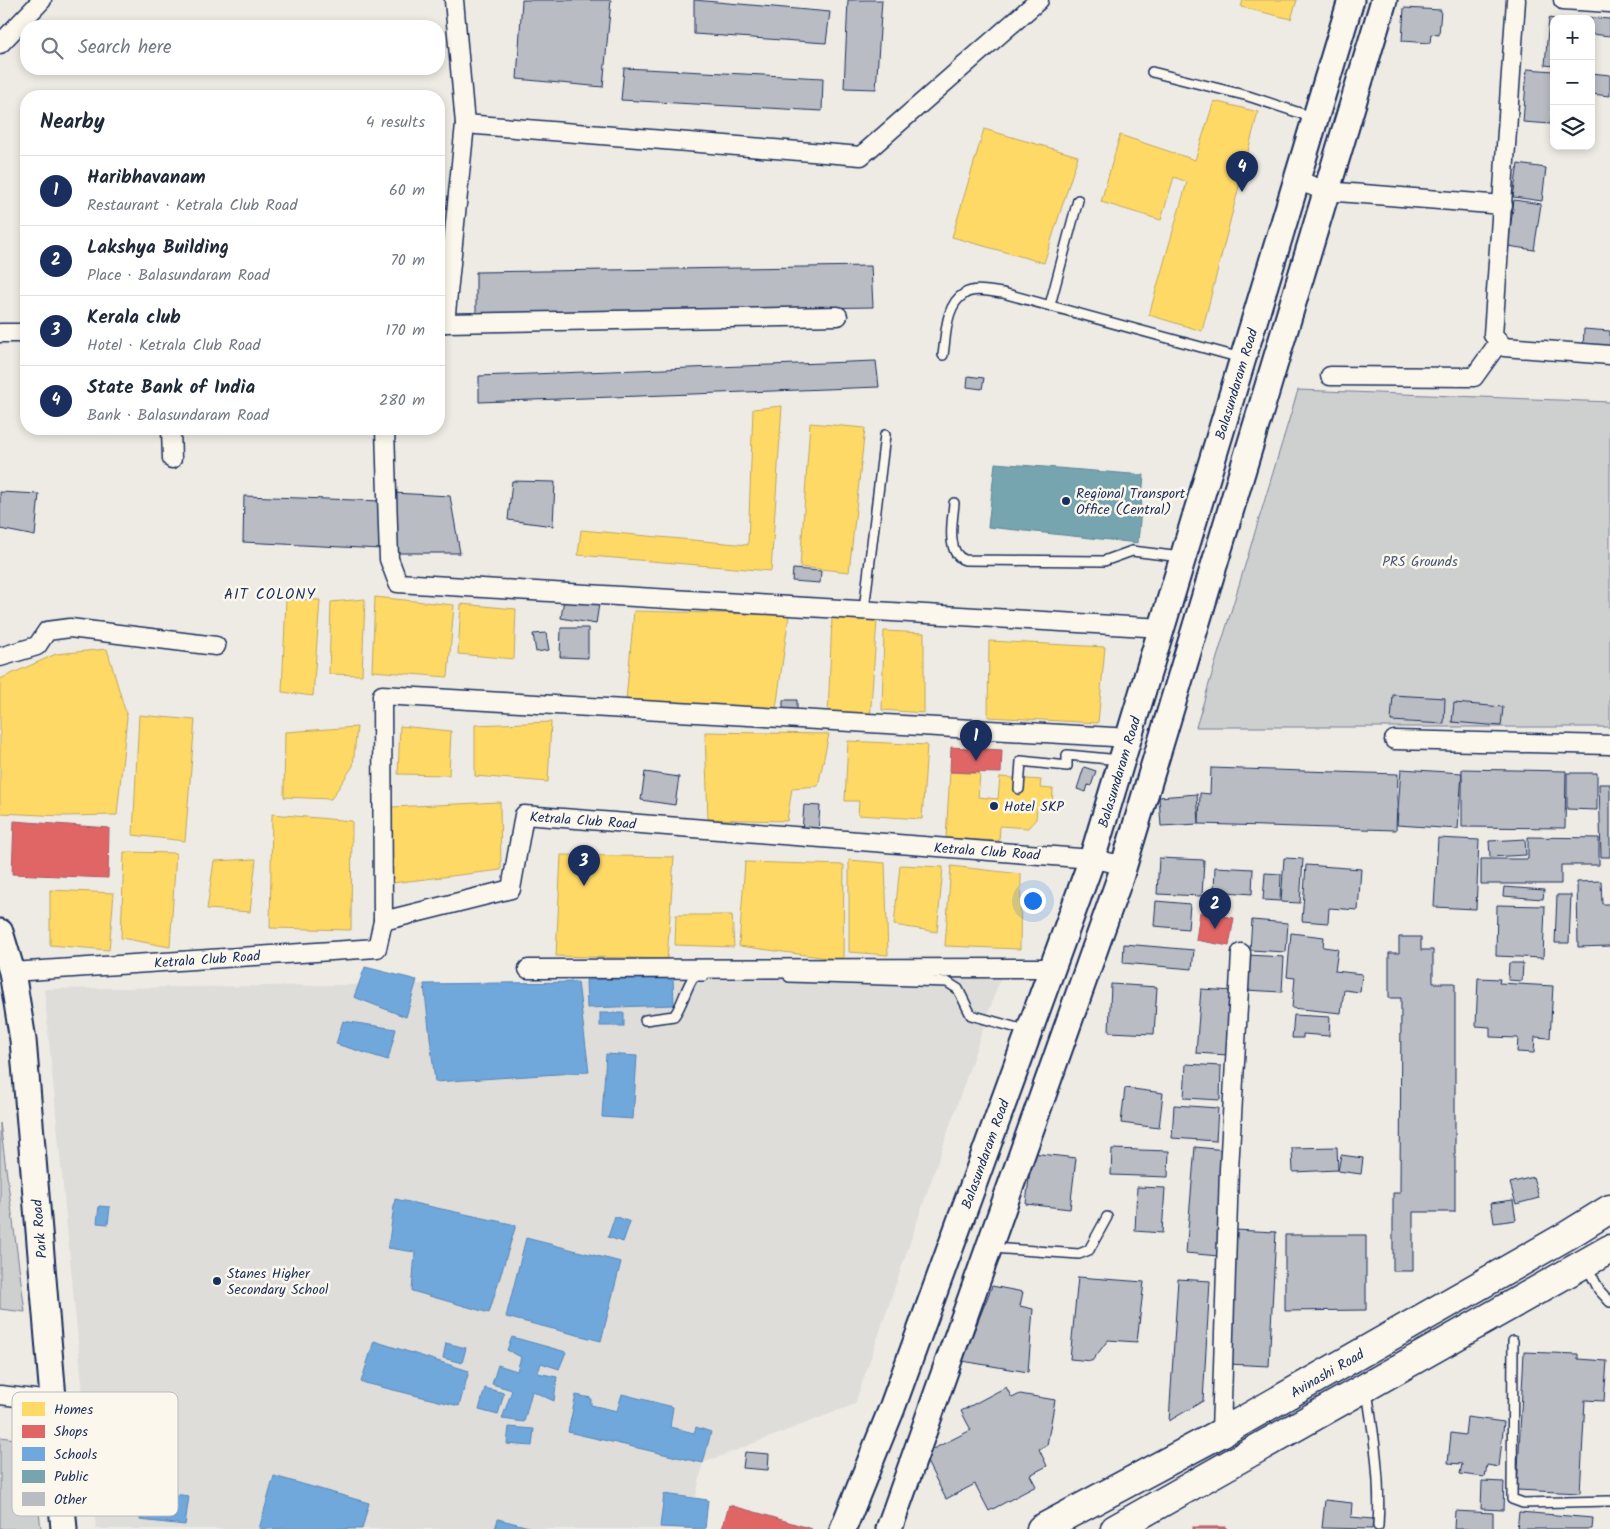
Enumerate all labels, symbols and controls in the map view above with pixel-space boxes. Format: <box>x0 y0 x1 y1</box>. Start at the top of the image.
map controls <box>1550 15 1595 150</box>
button: + <box>1550 15 1595 60</box>
search box <box>20 20 445 75</box>
text: Search here <box>78 33 172 63</box>
icon: search <box>38 34 66 62</box>
button: − <box>1550 60 1595 105</box>
button: layers <box>1550 105 1595 150</box>
text: Nearby <box>40 106 105 139</box>
text: 4 results <box>366 110 425 135</box>
pin: 4 <box>1226 151 1258 192</box>
text: Haribhavanam <box>87 163 206 193</box>
text: 1 <box>54 178 58 203</box>
text: 60 m <box>389 178 425 203</box>
text: Restaurant · Ketrala Club Road <box>87 193 297 218</box>
text: Lakshya Building <box>87 233 229 263</box>
text: 2 <box>51 248 61 273</box>
text: 70 m <box>390 248 425 273</box>
text: Place · Balasundaram Road <box>87 263 270 288</box>
text: Kerala club <box>87 303 181 333</box>
text: 3 <box>52 318 60 343</box>
text: 170 m <box>385 318 425 343</box>
street label: Balasundaram Road <box>1210 325 1265 443</box>
text: Hotel · Ketrala Club Road <box>87 333 261 358</box>
text: State Bank of India <box>87 373 255 403</box>
text: 4 <box>52 388 60 413</box>
text: 280 m <box>379 388 425 413</box>
text: Bank · Balasundaram Road <box>87 403 269 428</box>
place label: Regional Transport Office (Central) <box>1076 483 1186 521</box>
marker: Regional Transport Office (Central) <box>1060 495 1072 507</box>
park label: PRS Grounds <box>1382 551 1458 573</box>
district label: AIT COLONY <box>224 583 316 607</box>
street label: Balasundaram Road <box>1093 713 1148 831</box>
pin: 1 <box>960 720 992 761</box>
place label: Hotel SKP <box>1004 796 1064 818</box>
marker: Hotel SKP <box>988 800 1000 812</box>
street label: Ketrala Club Road <box>529 806 638 836</box>
street label: Ketrala Club Road <box>933 837 1042 867</box>
pin: 3 <box>568 845 600 886</box>
your location <box>1020 888 1046 914</box>
pin: 2 <box>1199 888 1231 929</box>
street label: Ketrala Club Road <box>153 945 262 975</box>
street label: Balasundaram Road <box>956 1095 1016 1212</box>
street label: Park Road <box>26 1198 54 1259</box>
place label: Stanes Higher Secondary School <box>227 1263 329 1301</box>
marker: Stanes Higher Secondary School <box>211 1275 223 1287</box>
street label: Avinashi Road <box>1286 1343 1369 1404</box>
legend <box>12 1392 178 1516</box>
text: Homes <box>54 1399 93 1421</box>
text: Shops <box>54 1421 88 1443</box>
text: Schools <box>54 1444 97 1466</box>
text: Public <box>54 1466 89 1488</box>
text: Other <box>54 1489 88 1511</box>

